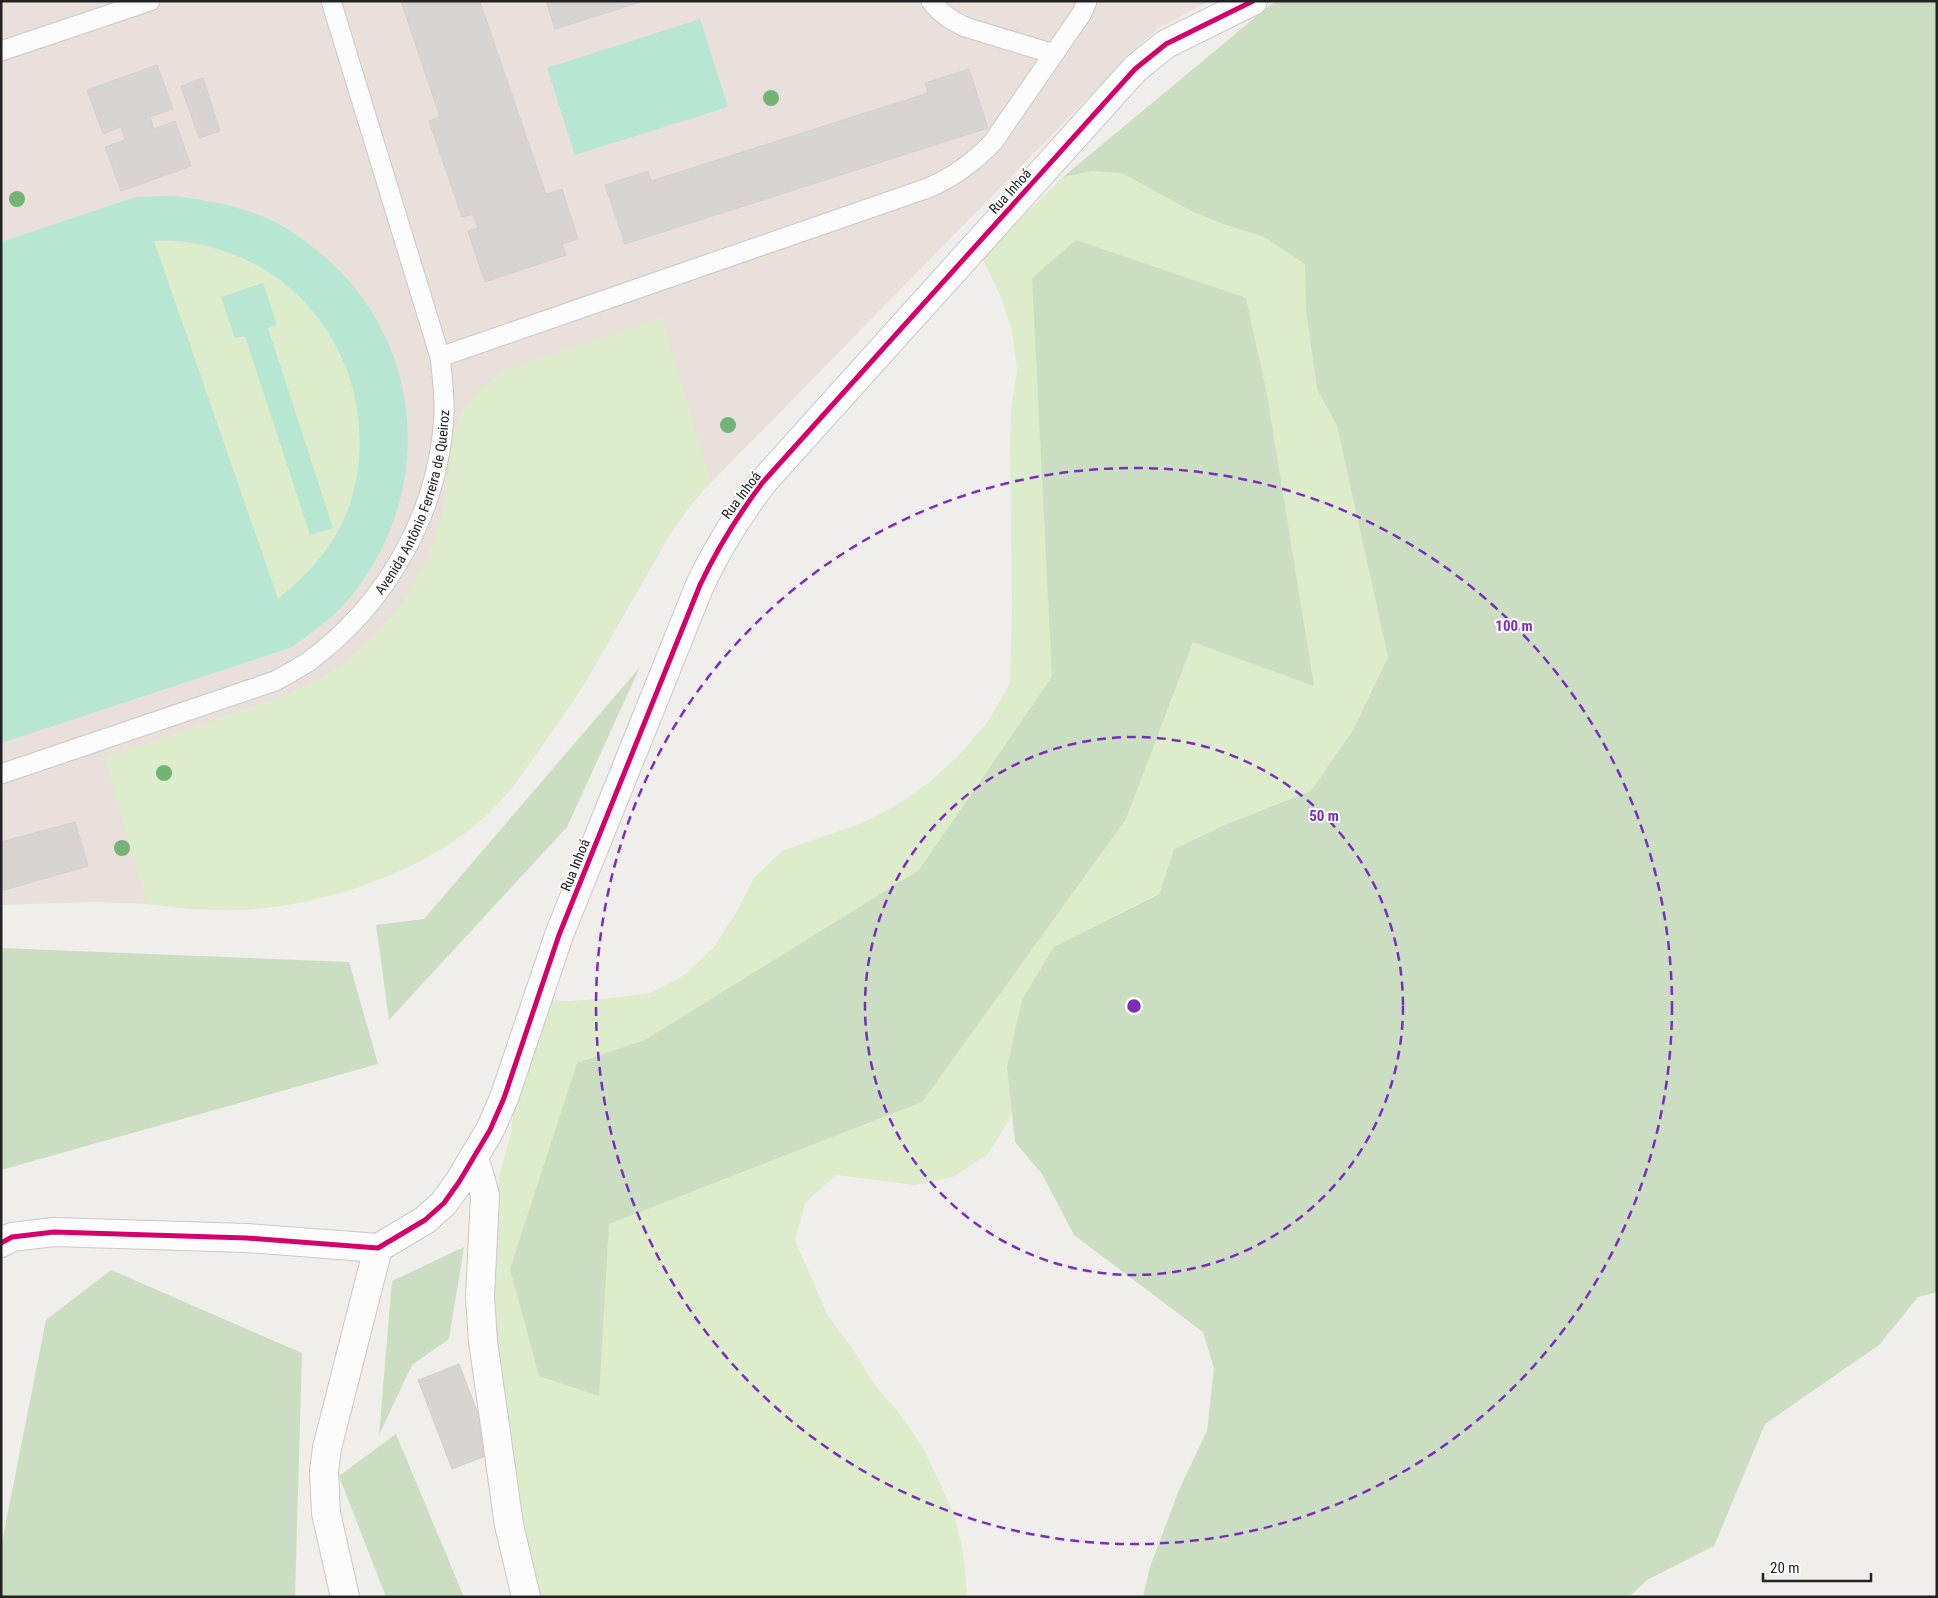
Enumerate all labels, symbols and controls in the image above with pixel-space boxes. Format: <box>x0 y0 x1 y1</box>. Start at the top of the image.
street label: Rua Inhoá <box>986 165 1034 217</box>
street label: Avenida Antônio Ferreira de Queiroz <box>372 409 452 597</box>
street label: Rua Inhoá <box>718 468 764 522</box>
text: 100 m <box>1495 617 1533 635</box>
text: 50 m <box>1309 807 1339 825</box>
street label: Rua Inhoá <box>557 837 593 893</box>
centre of rings <box>1125 997 1143 1015</box>
scale bar <box>1763 1550 1870 1582</box>
text: 20 m <box>1770 1559 1800 1577</box>

